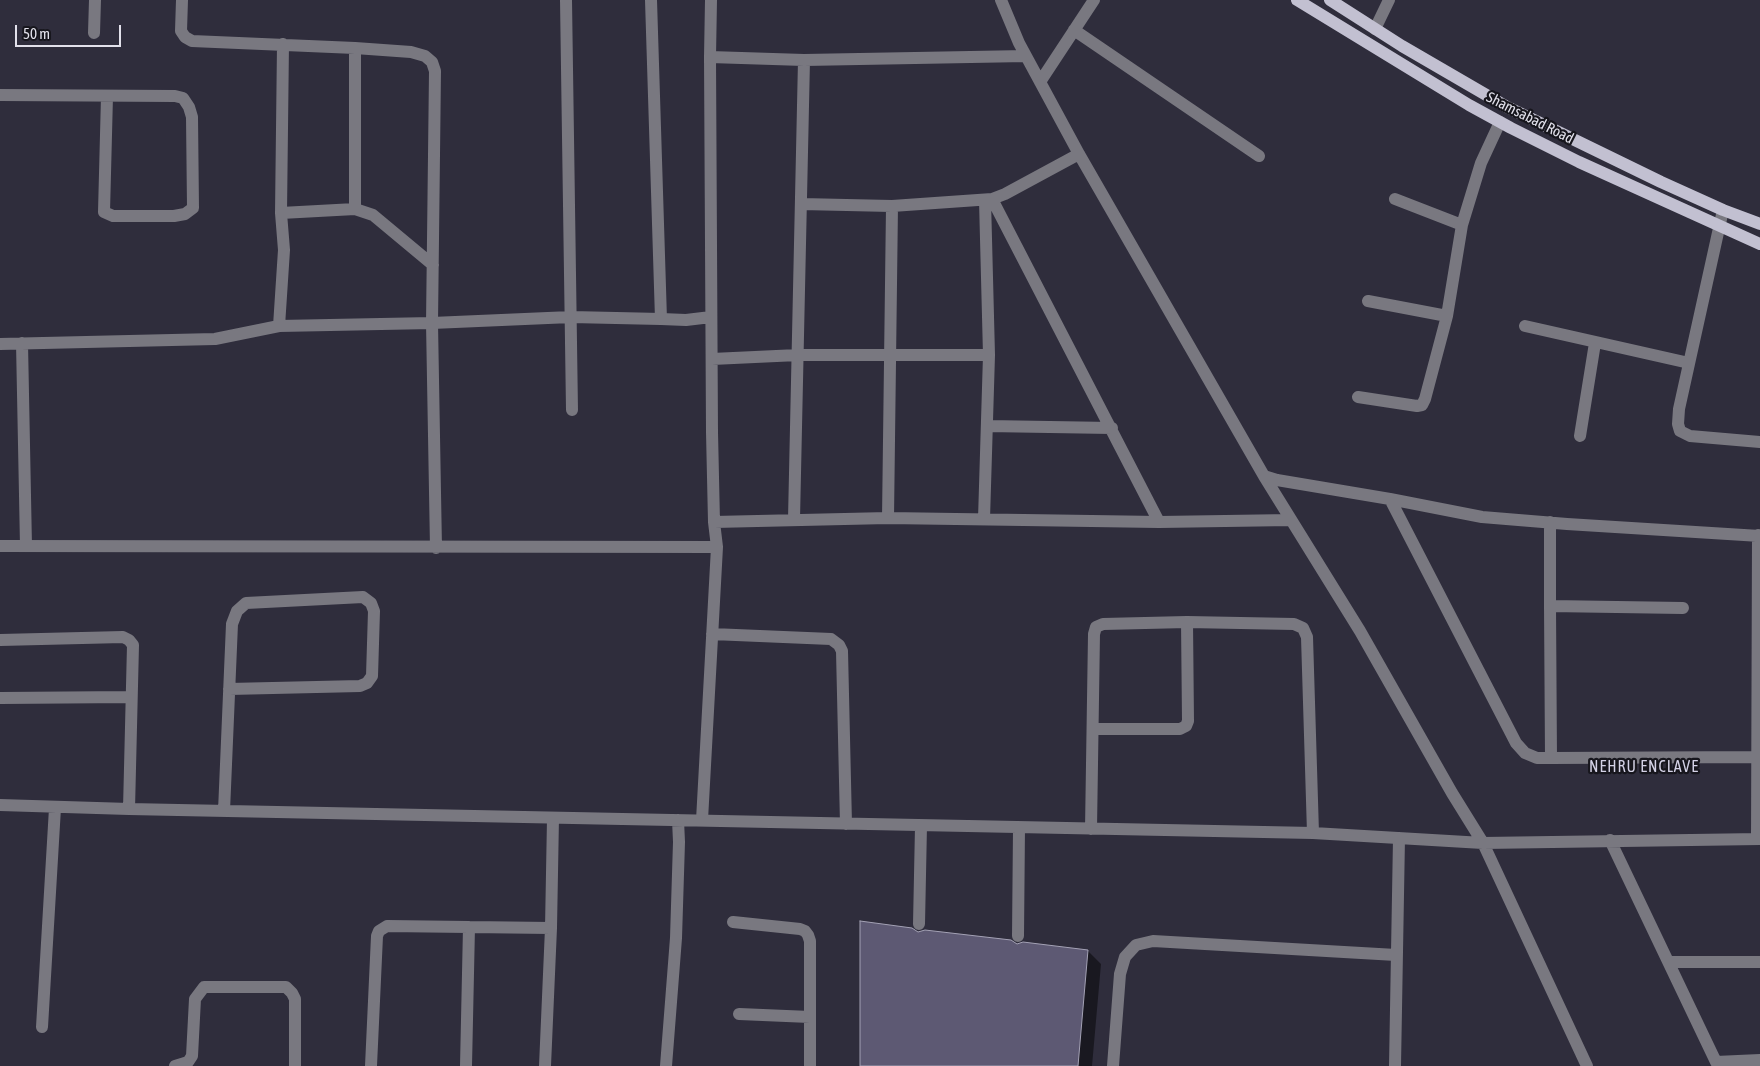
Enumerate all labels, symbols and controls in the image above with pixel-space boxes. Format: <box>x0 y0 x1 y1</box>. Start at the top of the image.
scale bar <box>18 15 124 47</box>
text: 50 m <box>23 25 50 42</box>
street label: Shamsabad Road <box>1483 88 1577 148</box>
district label: NEHRU ENCLAVE <box>1587 757 1701 777</box>

